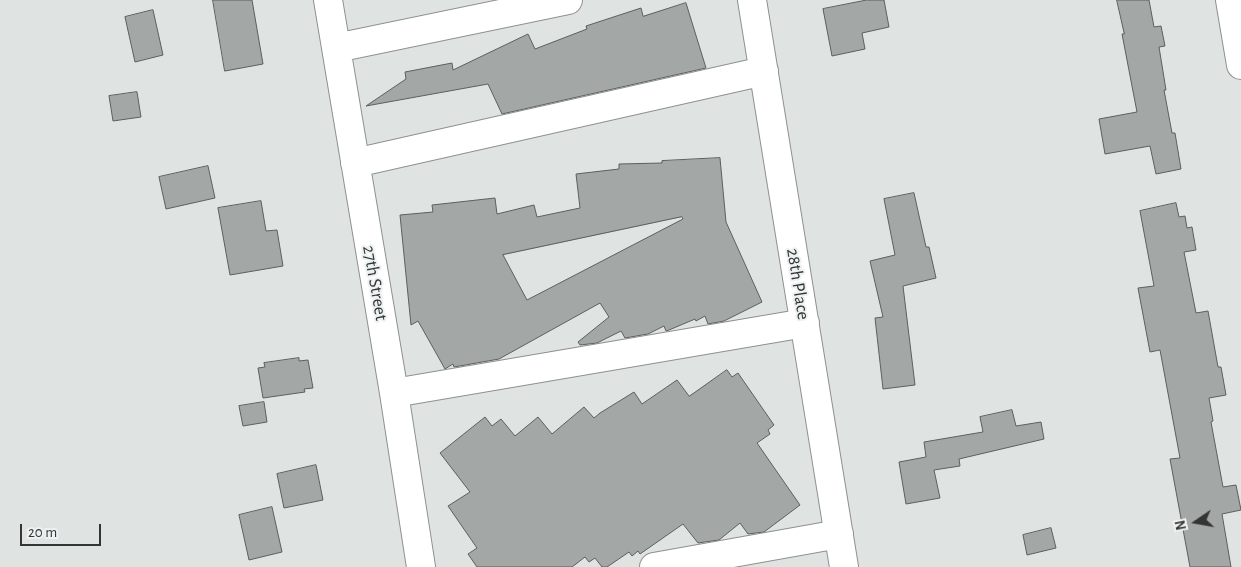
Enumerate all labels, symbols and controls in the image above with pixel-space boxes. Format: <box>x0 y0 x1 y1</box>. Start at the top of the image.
street label: 27th Street <box>358 244 392 322</box>
street label: 28th Place <box>782 247 814 321</box>
north arrow <box>1171 497 1221 547</box>
scale bar <box>22 514 104 546</box>
text: N <box>1173 519 1189 531</box>
text: 20 m <box>28 525 57 540</box>

